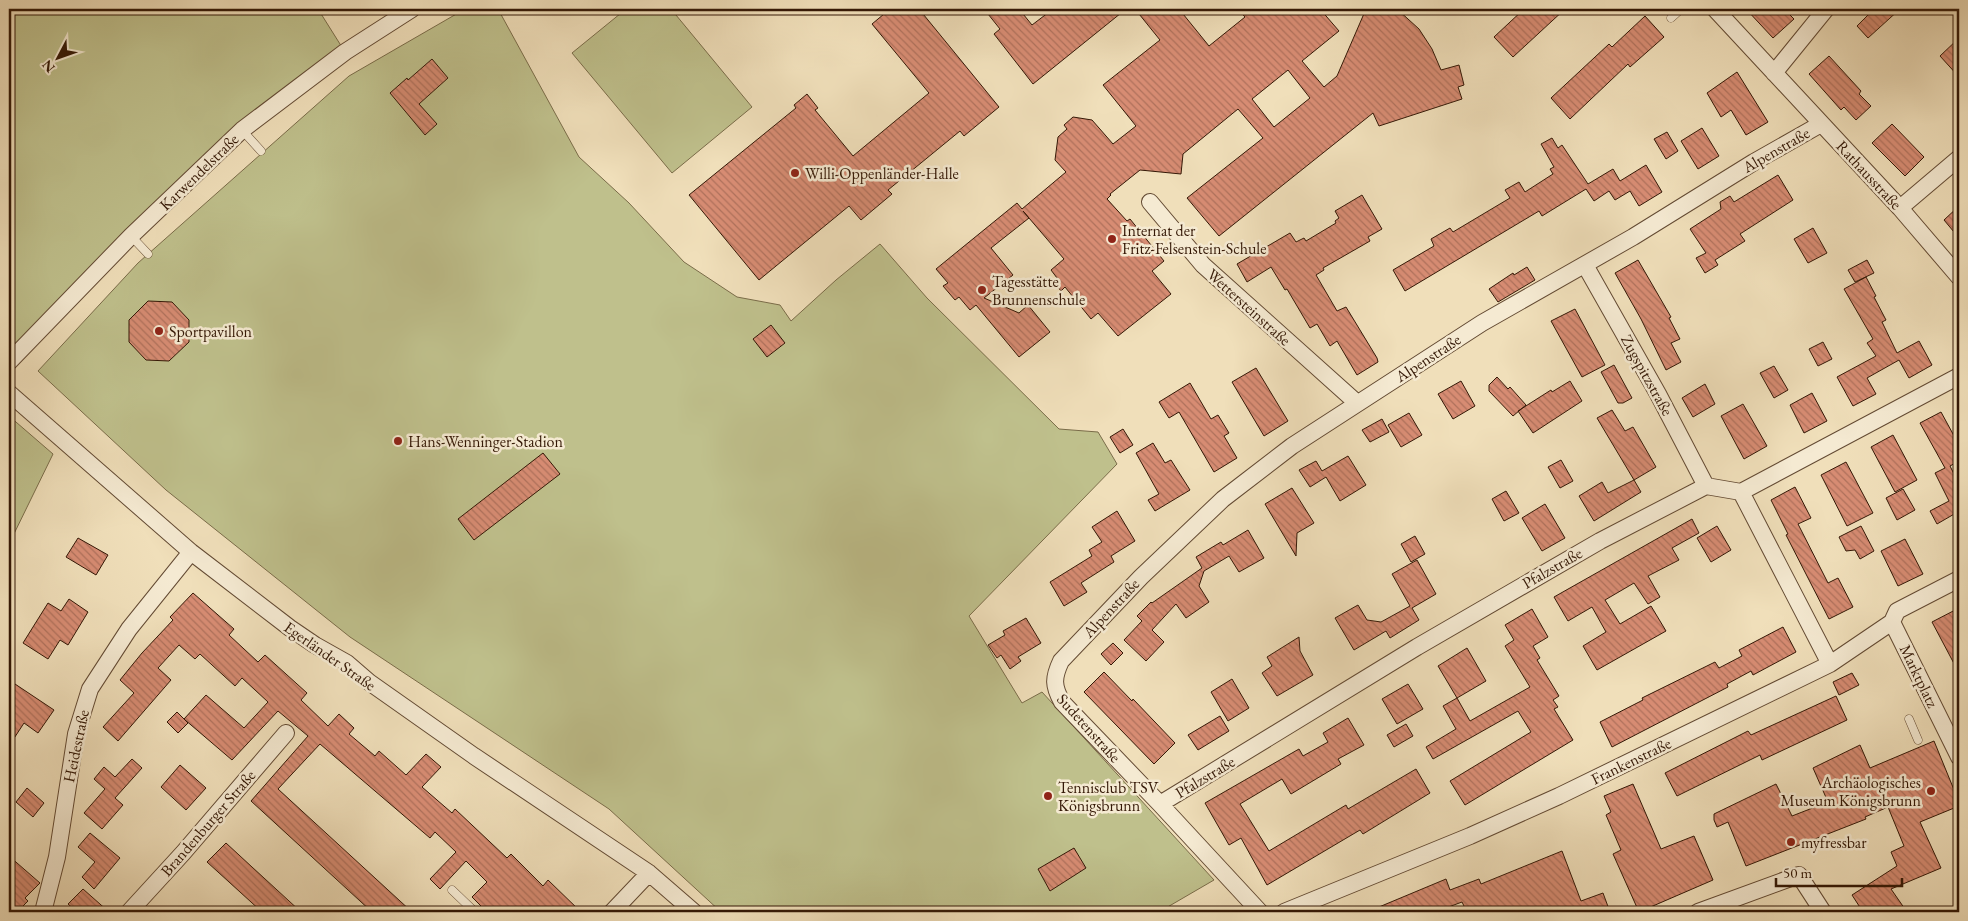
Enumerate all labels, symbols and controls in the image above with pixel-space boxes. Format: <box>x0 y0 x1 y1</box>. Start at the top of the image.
north arrow <box>32 32 82 82</box>
text: N <box>37 56 59 77</box>
street label: Alpenstraße <box>1738 122 1813 178</box>
street label: Karwendelstraße <box>155 129 243 215</box>
street label: Rathausstraße <box>1832 136 1906 214</box>
place label: Willi-Oppenländer-Halle <box>805 163 959 184</box>
marker: Willi-Oppenländer-Halle <box>789 167 801 179</box>
place label: Internat der Fritz-Felsenstein-Schule <box>1122 220 1266 259</box>
marker: Internat der Fritz-Felsenstein-Schule <box>1106 233 1118 245</box>
street label: Wettersteinstraße <box>1203 264 1295 350</box>
place label: Tagesstätte Brunnenschule <box>992 271 1085 310</box>
marker: Tagesstätte Brunnenschule <box>976 284 988 296</box>
place label: Sportpavillon <box>169 321 253 342</box>
marker: Sportpavillon <box>153 325 165 337</box>
street label: Alpenstraße <box>1390 329 1465 388</box>
street label: Zugspitzstraße <box>1616 331 1678 419</box>
place label: Hans-Wenninger-Stadion <box>408 431 563 452</box>
marker: Hans-Wenninger-Stadion <box>392 435 404 447</box>
street label: Pfalzstraße <box>1518 542 1586 594</box>
street label: Alpenstraße <box>1077 574 1144 643</box>
street label: Egerländer Straße <box>280 617 380 695</box>
street label: Marktplatz <box>1895 641 1943 711</box>
street label: Sudetenstraße <box>1052 689 1126 767</box>
street label: Heidestraße <box>58 708 94 784</box>
street label: Frankenstraße <box>1587 733 1675 789</box>
street label: Pfalzstraße <box>1171 751 1239 803</box>
street label: Brandenburger Straße <box>156 765 260 881</box>
place label: Archäologisches Museum Königsbrunn <box>1780 772 1922 811</box>
place label: Tennisclub TSV Königsbrunn <box>1058 777 1159 816</box>
marker: Archäologisches Museum Königsbrunn <box>1925 785 1937 797</box>
marker: Tennisclub TSV Königsbrunn <box>1042 790 1054 802</box>
place label: myfressbar <box>1801 832 1867 853</box>
marker: myfressbar <box>1785 836 1797 848</box>
scale bar <box>1776 856 1902 888</box>
text: 50 m <box>1783 863 1812 882</box>

